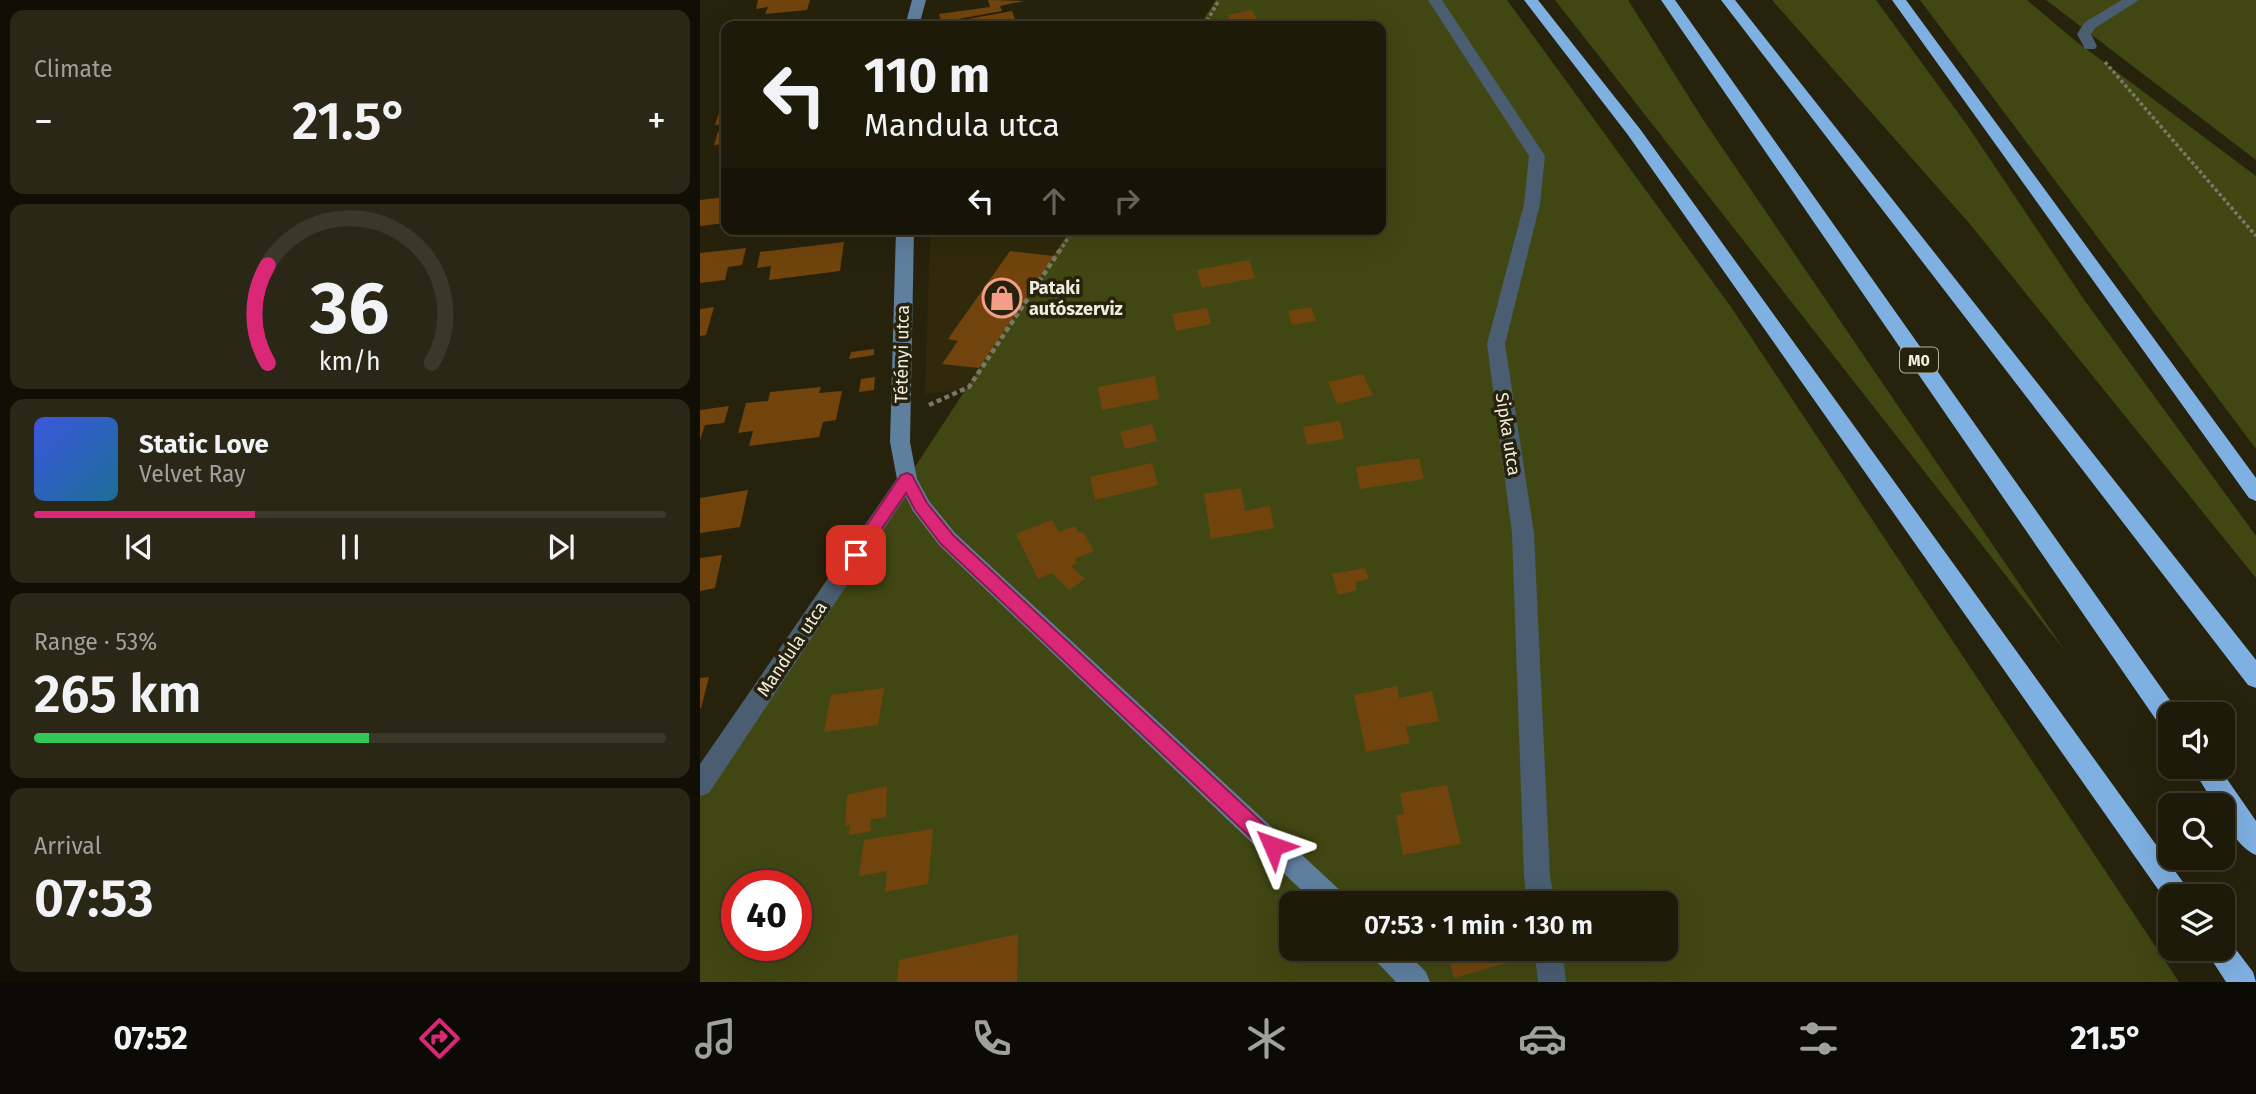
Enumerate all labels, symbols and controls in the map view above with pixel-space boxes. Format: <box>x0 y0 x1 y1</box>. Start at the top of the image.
text: 110 m <box>864 46 990 105</box>
icon: left <box>749 49 840 140</box>
text: Climate <box>34 55 113 83</box>
text: 21.5° <box>292 90 408 153</box>
text: − <box>34 98 53 144</box>
text: + <box>647 98 666 144</box>
text: Mandula utca <box>864 106 1060 144</box>
icon: left <box>962 182 1000 220</box>
icon: ahead <box>1035 182 1073 220</box>
icon: right <box>1108 182 1146 220</box>
text: 36 <box>310 265 389 352</box>
shop icon: Pataki autószerviz <box>981 277 1023 319</box>
place label: Pataki autószerviz <box>1029 277 1123 320</box>
street label: Tétényi utca <box>890 305 914 403</box>
text: km/h <box>319 346 381 376</box>
road number: M0 <box>1900 348 1938 372</box>
street label: Sipka utca <box>1491 391 1525 477</box>
text: Static Love <box>139 429 269 460</box>
text: Velvet Ray <box>139 460 246 488</box>
pin <box>826 525 886 585</box>
icon: previous <box>120 528 158 566</box>
icon: pause <box>331 528 369 566</box>
icon: next <box>542 528 580 566</box>
icon: arrive <box>837 536 875 574</box>
street label: Mandula utca <box>752 597 832 701</box>
text: Range · 53% <box>34 628 157 656</box>
text: 265 km <box>34 663 202 726</box>
map controls <box>2158 702 2235 961</box>
button: sound <box>2158 702 2235 779</box>
button: search <box>2158 793 2235 870</box>
position arrow <box>1236 809 1310 883</box>
text: Arrival <box>34 832 101 860</box>
text: 07:53 <box>34 867 154 930</box>
speed limit sign: 40 <box>721 870 812 961</box>
button: layers <box>2158 884 2235 961</box>
text: 07:53 · 1 min · 130 m <box>1364 910 1593 941</box>
icon: directions <box>415 1014 464 1063</box>
icon: music <box>691 1014 740 1063</box>
icon: phone <box>967 1014 1016 1063</box>
icon: climate <box>1242 1014 1291 1063</box>
icon: car <box>1518 1014 1567 1063</box>
icon: filters <box>1794 1014 1843 1063</box>
text: 07:52 <box>113 1019 188 1057</box>
text: 21.5° <box>2070 1019 2142 1057</box>

